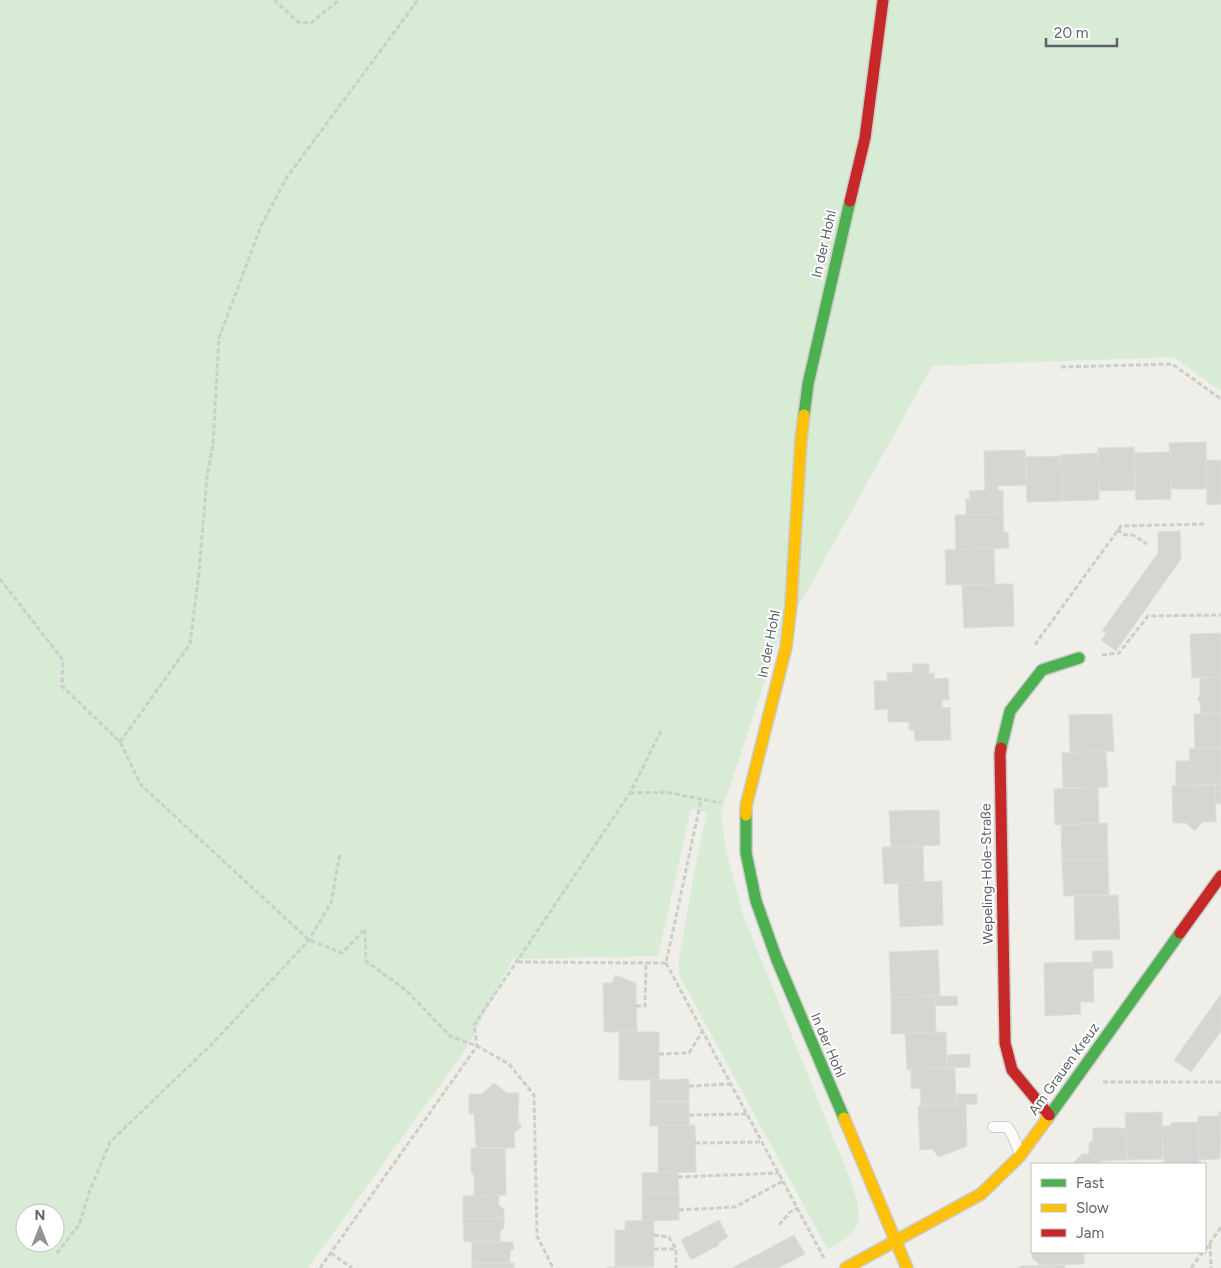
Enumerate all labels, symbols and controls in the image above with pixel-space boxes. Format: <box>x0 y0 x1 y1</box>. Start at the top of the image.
scale bar <box>1046 15 1117 47</box>
text: 20 m <box>1054 24 1088 42</box>
street label: In der Hohl <box>808 209 840 279</box>
street label: In der Hohl <box>754 609 784 679</box>
street label: Wepeling-Hole-Straße <box>977 803 997 945</box>
street label: In der Hohl <box>807 1010 849 1080</box>
street label: Am Grauen Kreuz <box>1025 1020 1103 1118</box>
legend <box>1031 1163 1206 1253</box>
text: Fast <box>1076 1174 1105 1192</box>
text: Slow <box>1076 1199 1109 1217</box>
north arrow <box>15 1203 65 1253</box>
text: N <box>35 1207 45 1224</box>
text: Jam <box>1076 1224 1104 1242</box>

